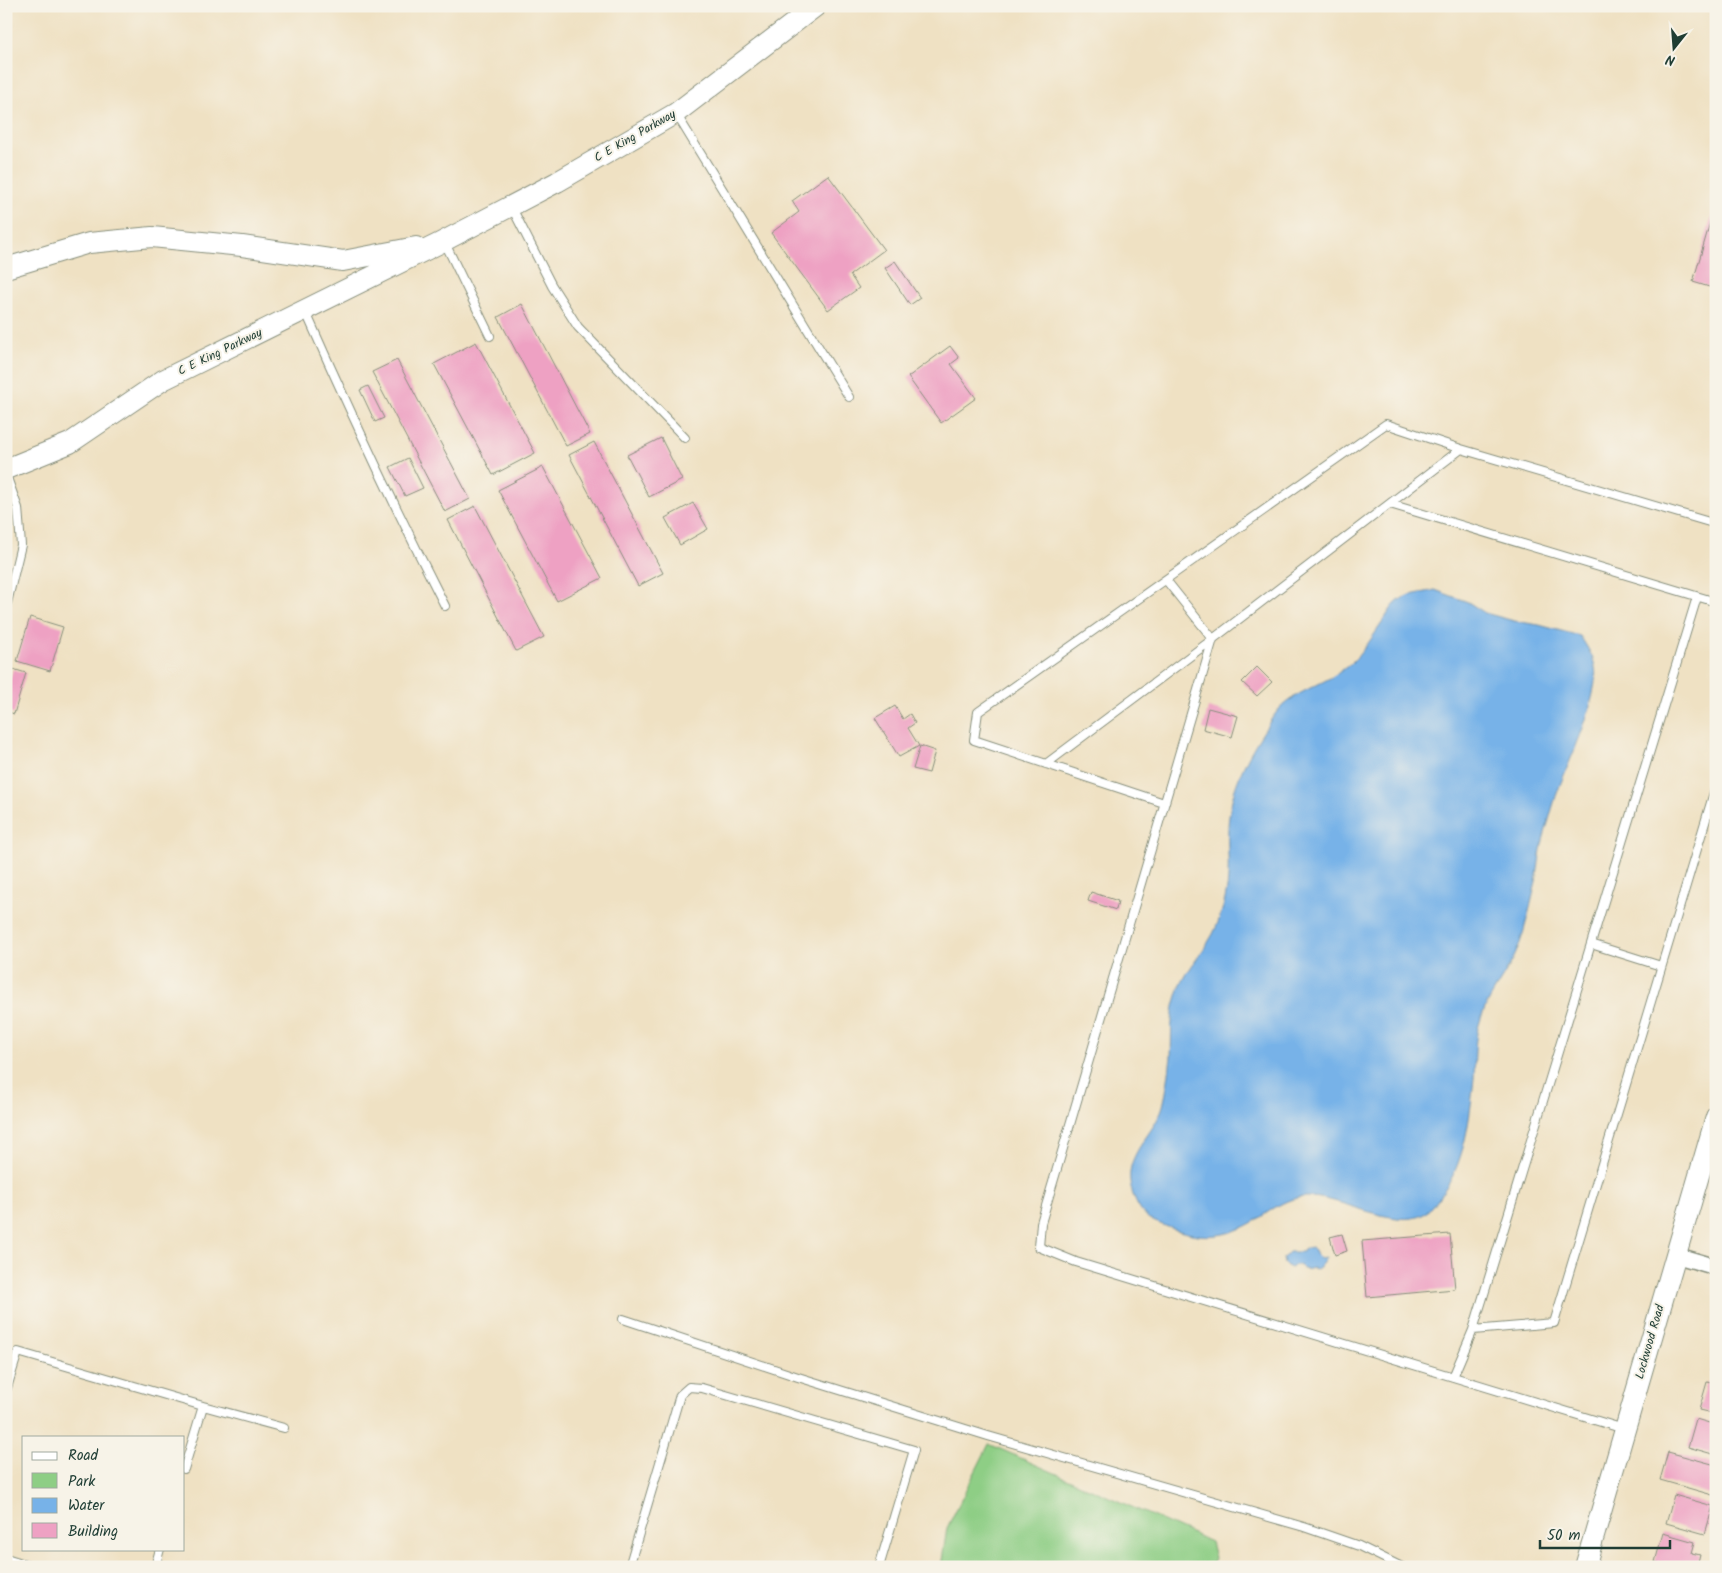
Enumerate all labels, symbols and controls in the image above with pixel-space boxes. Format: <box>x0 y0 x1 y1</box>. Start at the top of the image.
north arrow <box>1650 22 1700 72</box>
text: N <box>1663 48 1678 71</box>
street label: C E King Parkway <box>591 105 680 167</box>
street label: C E King Parkway <box>175 323 266 381</box>
street label: Lockwood Road <box>1630 1302 1670 1382</box>
legend <box>22 1436 185 1550</box>
text: Road <box>68 1444 99 1468</box>
text: Park <box>68 1470 96 1494</box>
text: Water <box>68 1494 105 1518</box>
scale bar <box>1540 1518 1670 1550</box>
text: Building <box>68 1520 118 1544</box>
text: 50 m <box>1547 1524 1581 1548</box>

